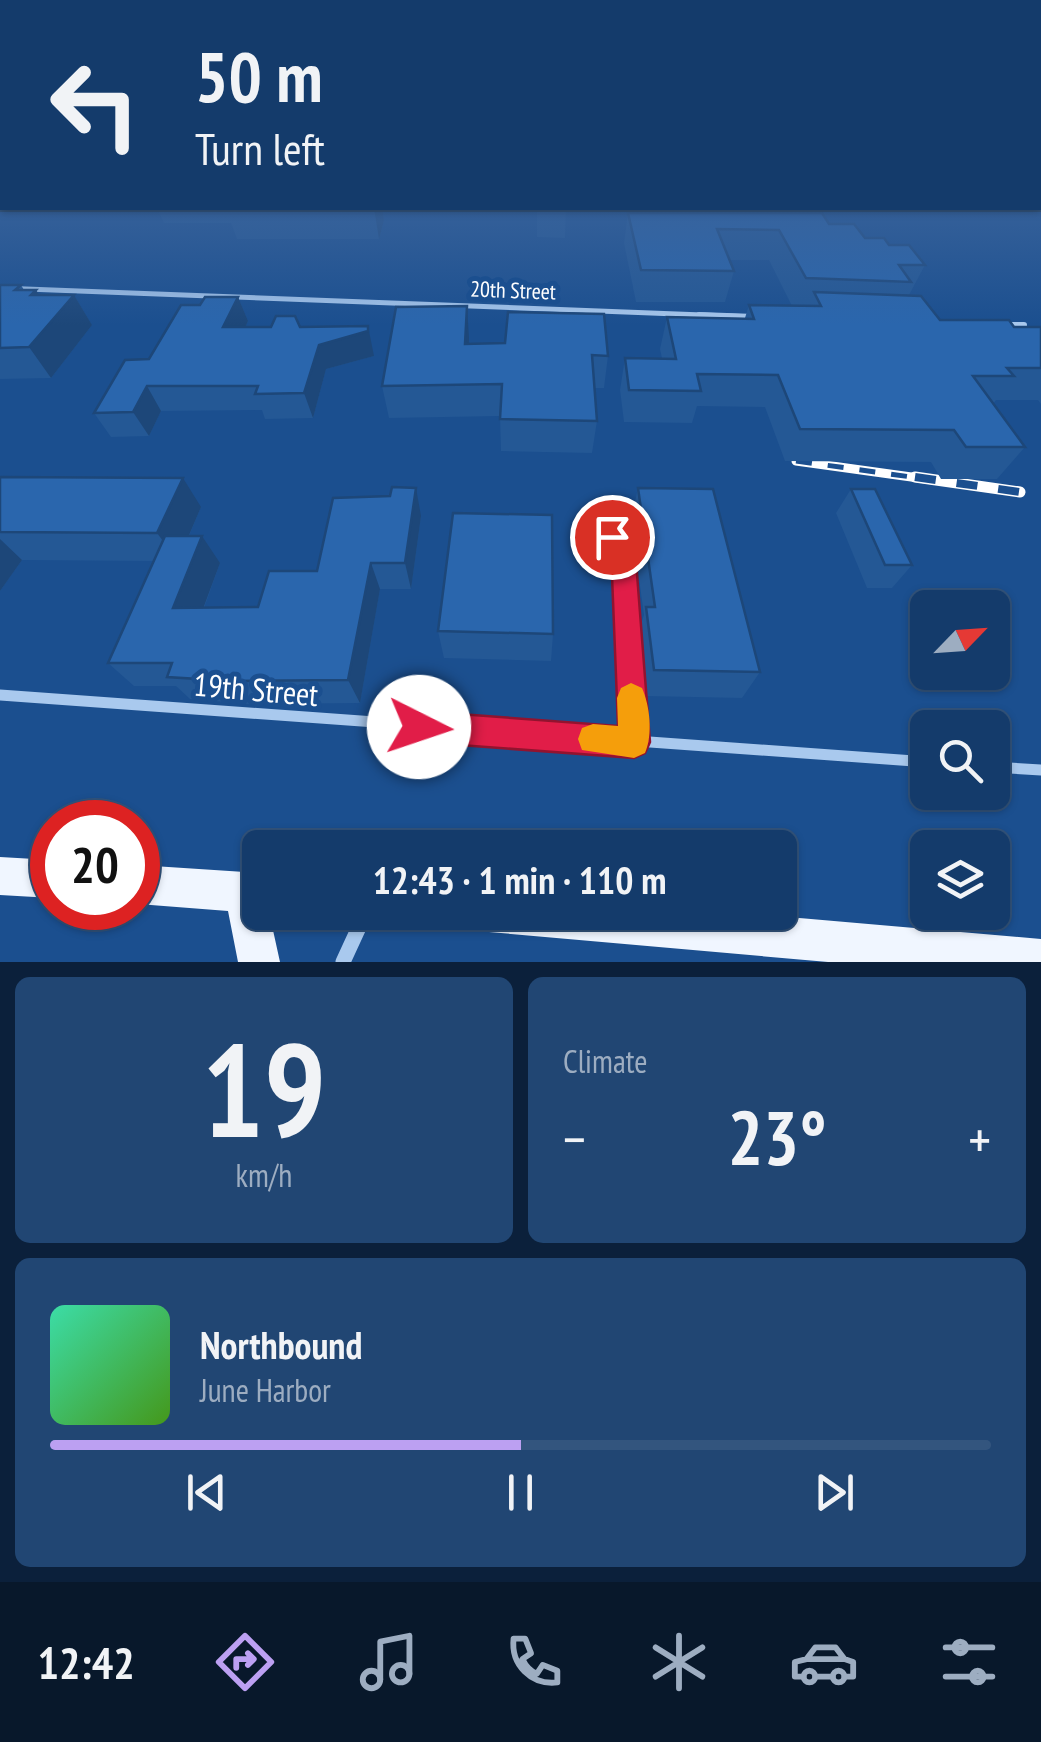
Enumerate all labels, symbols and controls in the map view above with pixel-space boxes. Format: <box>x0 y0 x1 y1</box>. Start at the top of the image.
text: 50 m <box>195 31 323 121</box>
icon: left <box>30 40 160 170</box>
text: Turn left <box>195 119 325 177</box>
street label: 20th Street <box>470 275 556 305</box>
pin <box>570 495 655 580</box>
icon: arrive <box>585 510 640 565</box>
north arrow <box>910 590 1010 690</box>
map controls <box>910 590 1010 930</box>
street label: 19th Street <box>192 663 320 715</box>
position arrow <box>367 675 471 779</box>
button: search <box>910 710 1010 810</box>
speed limit sign: 20 <box>30 800 160 930</box>
button: layers <box>910 830 1010 930</box>
text: 12:43 · 1 min · 110 m <box>373 855 666 904</box>
text: 19 <box>202 1005 326 1173</box>
text: Climate <box>563 1040 647 1082</box>
text: 23° <box>727 1089 827 1186</box>
text: − <box>563 1103 586 1174</box>
text: + <box>968 1103 991 1174</box>
text: km/h <box>236 1154 292 1196</box>
text: Northbound <box>200 1320 362 1369</box>
text: June Harbor <box>200 1369 331 1411</box>
icon: previous <box>179 1465 234 1520</box>
icon: pause <box>493 1465 548 1520</box>
icon: next <box>807 1465 862 1520</box>
icon: directions <box>210 1627 280 1697</box>
icon: music <box>354 1627 424 1697</box>
icon: phone <box>499 1627 569 1697</box>
icon: climate <box>644 1627 714 1697</box>
icon: car <box>789 1627 859 1697</box>
icon: filters <box>934 1627 1004 1697</box>
text: 12:42 <box>37 1633 135 1691</box>

